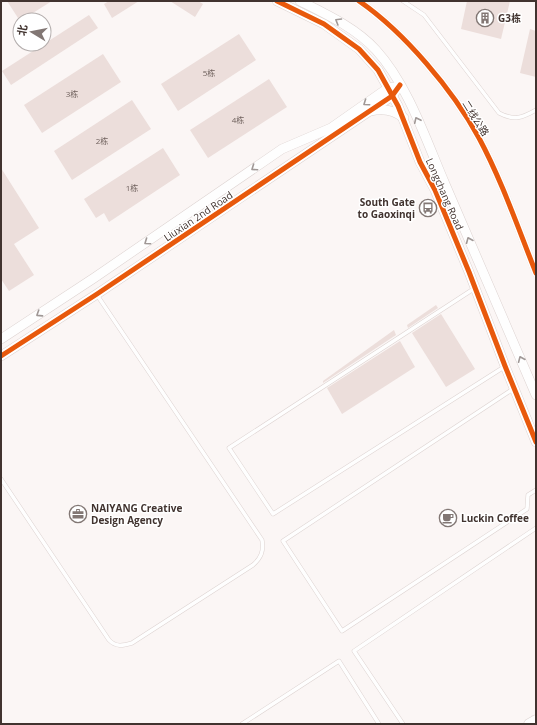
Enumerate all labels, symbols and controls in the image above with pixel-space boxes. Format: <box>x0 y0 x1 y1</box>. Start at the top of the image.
building icon: G3栋 <box>475 8 495 28</box>
place label: G3栋 <box>498 11 521 25</box>
north arrow <box>12 12 52 52</box>
one-way arrow <box>335 18 342 26</box>
text: 北 <box>13 23 30 37</box>
house number: 5栋 <box>203 67 215 78</box>
house number: 3栋 <box>66 88 78 99</box>
street label: 二线公路 <box>459 97 493 139</box>
one-way arrow <box>364 98 371 105</box>
house number: 4栋 <box>232 114 244 125</box>
one-way arrow <box>414 117 422 124</box>
house number: 2栋 <box>96 135 108 146</box>
street label: Longchang Road <box>423 156 467 232</box>
one-way arrow <box>252 163 259 170</box>
house number: 1栋 <box>126 182 138 193</box>
street label: Liuxian 2nd Road <box>161 188 235 244</box>
place label: South Gate to Gaoxinqi <box>358 195 415 221</box>
bus stop icon: South Gate to Gaoxinqi <box>418 198 438 218</box>
one-way arrow <box>466 236 474 244</box>
one-way arrow <box>145 237 152 244</box>
one-way arrow <box>36 309 43 317</box>
one-way arrow <box>517 355 525 362</box>
place label: NAIYANG Creative Design Agency <box>91 501 182 527</box>
office icon: NAIYANG Creative Design Agency <box>68 504 88 524</box>
cafe icon: Luckin Coffee <box>438 508 458 528</box>
place label: Luckin Coffee <box>461 511 529 525</box>

